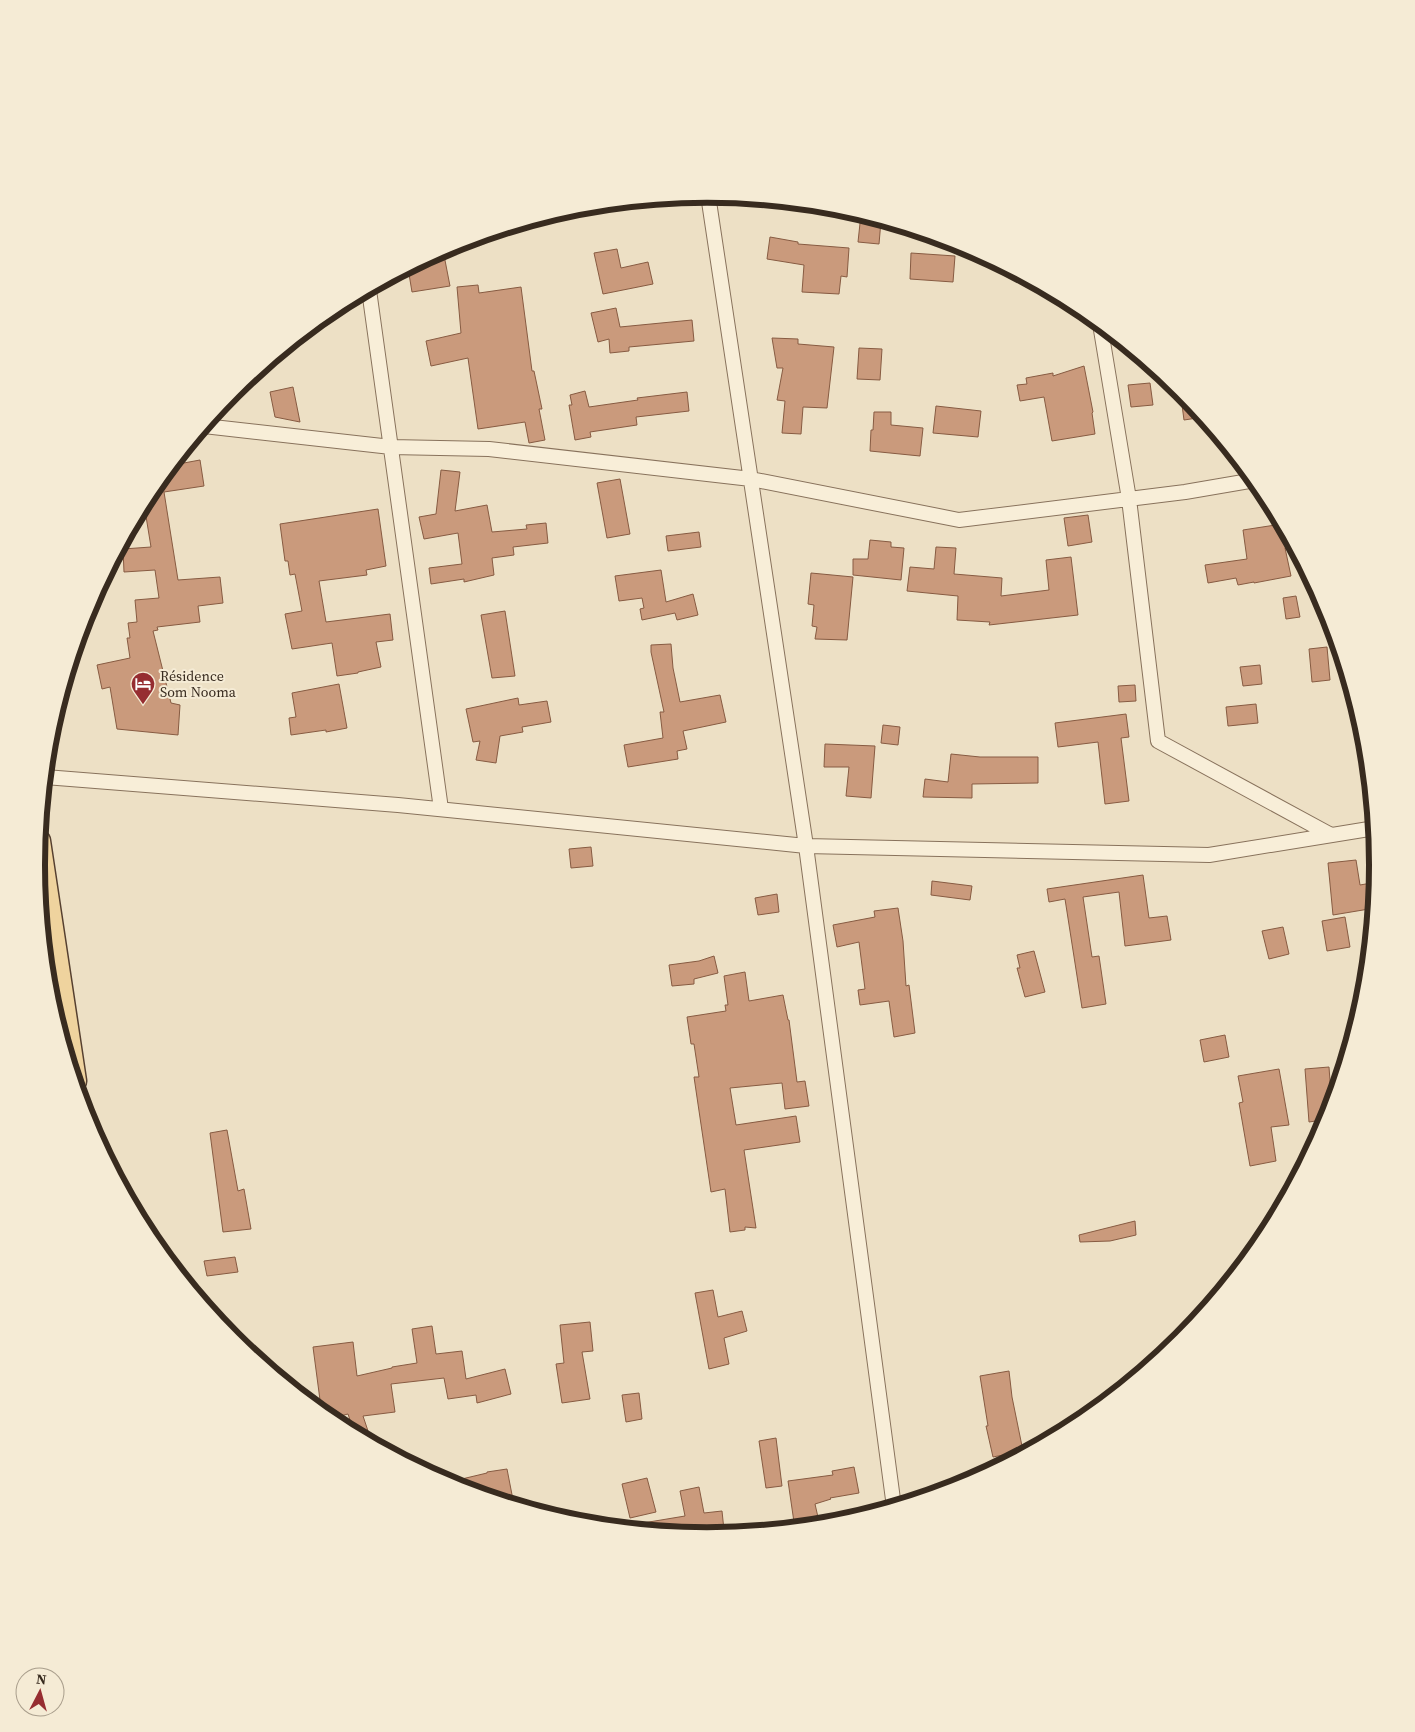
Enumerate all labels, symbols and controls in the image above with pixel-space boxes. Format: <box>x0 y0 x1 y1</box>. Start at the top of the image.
place label: Résidence Som Nooma <box>160 666 237 702</box>
hotel icon: Résidence Som Nooma <box>130 671 156 705</box>
north arrow <box>15 1667 65 1717</box>
text: N <box>35 1669 47 1690</box>

